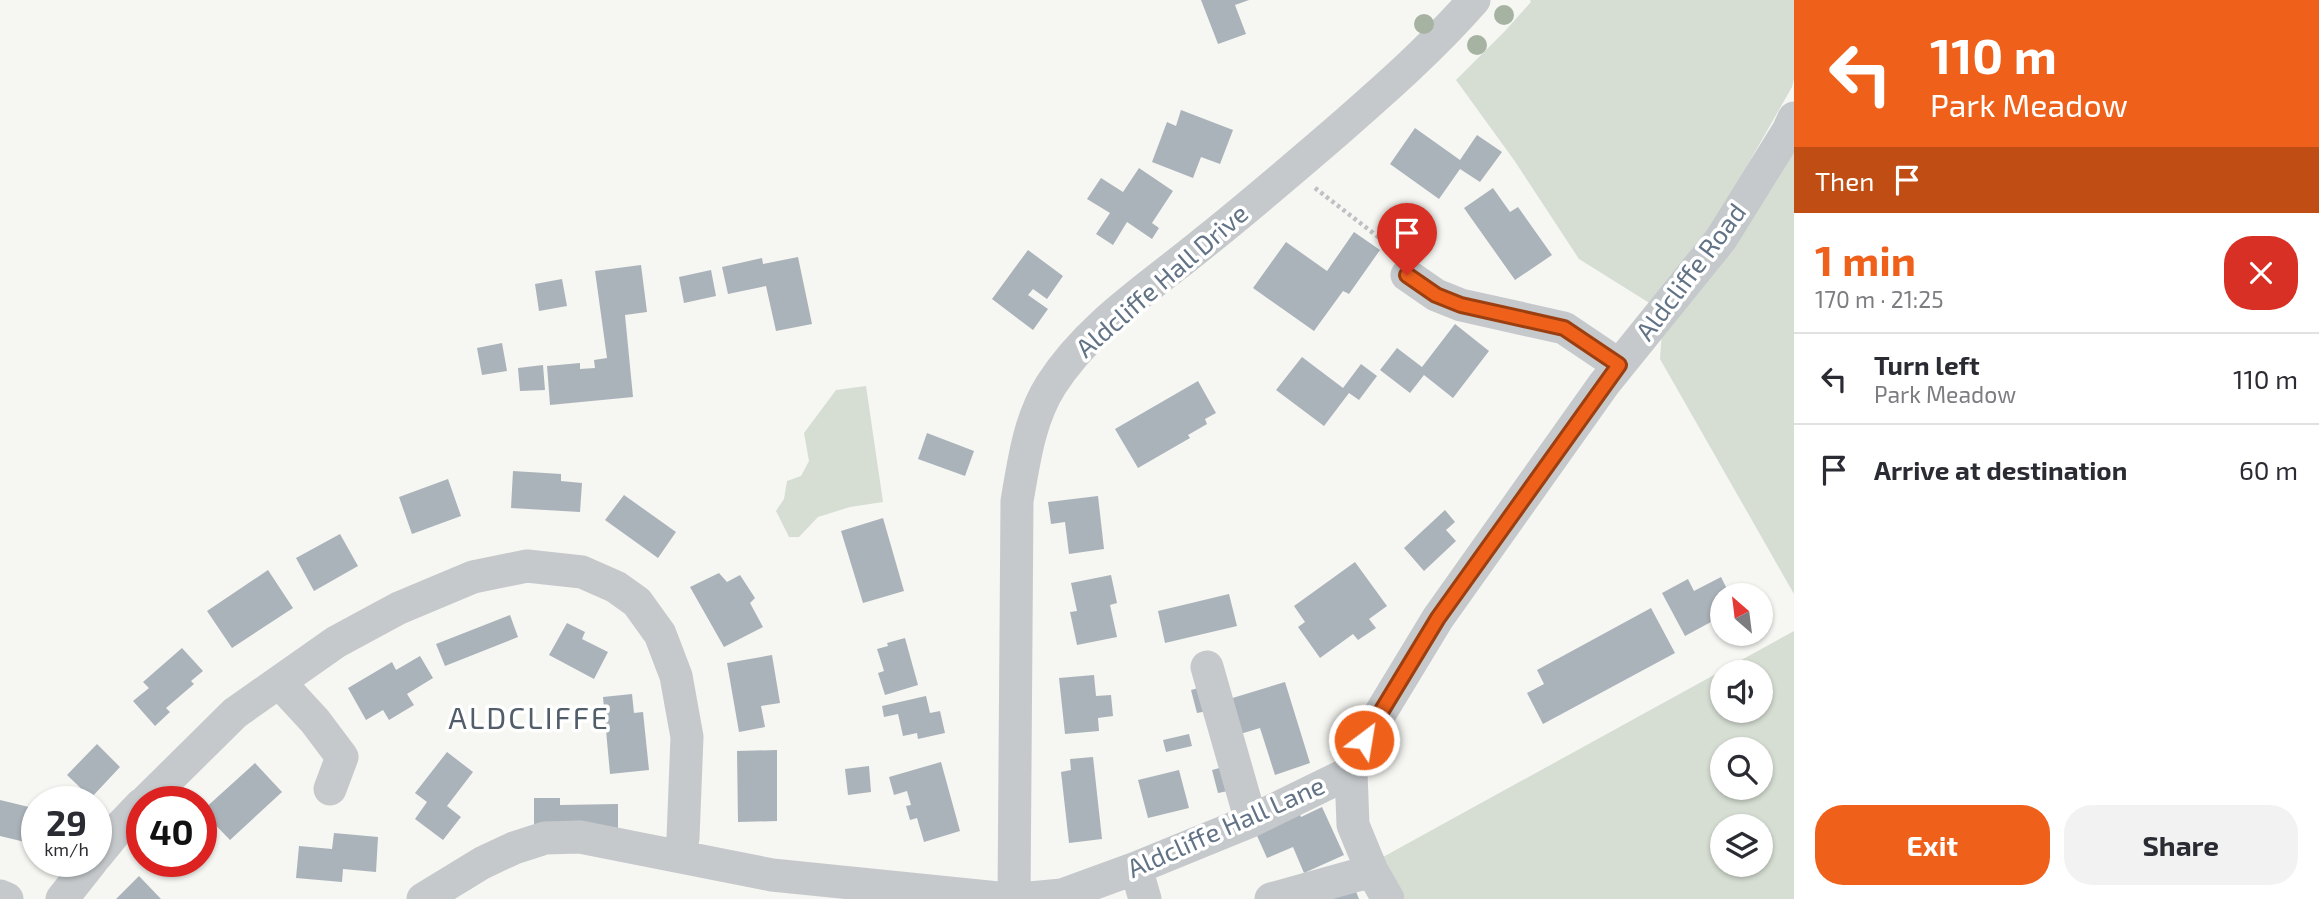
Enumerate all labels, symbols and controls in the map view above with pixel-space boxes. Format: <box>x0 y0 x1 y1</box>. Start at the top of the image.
text: 110 m <box>1930 25 2057 84</box>
icon: left <box>1815 28 1906 119</box>
text: Park Meadow <box>1930 85 2128 123</box>
icon: arrive <box>1888 161 1926 199</box>
text: Then <box>1815 165 1874 196</box>
street label: Aldcliffe Road <box>1628 196 1751 346</box>
street label: Aldcliffe Hall Drive <box>1069 197 1253 363</box>
pin <box>1377 203 1437 275</box>
icon: arrive <box>1388 214 1426 252</box>
text: 1 min <box>1815 234 1916 284</box>
button: close <box>2224 236 2298 310</box>
text: 170 m · 21:25 <box>1815 285 1944 313</box>
text: Turn left <box>1874 349 1980 380</box>
icon: left <box>1815 360 1853 398</box>
text: 110 m <box>2233 363 2298 394</box>
text: Park Meadow <box>1874 380 2016 408</box>
icon: arrive <box>1815 451 1853 489</box>
text: Arrive at destination <box>1874 454 2127 485</box>
text: 60 m <box>2239 454 2298 485</box>
north arrow <box>1710 583 1773 646</box>
map controls <box>1710 583 1773 877</box>
button: sound <box>1710 660 1773 723</box>
district label: ALDCLIFFE <box>448 699 610 735</box>
position arrow <box>1327 703 1401 777</box>
button: search <box>1710 737 1773 800</box>
street label: Aldcliffe Hall Lane <box>1122 768 1329 883</box>
speed limit sign: 40 <box>126 786 217 877</box>
text: 29 <box>46 801 87 843</box>
button: Exit <box>1815 805 2050 885</box>
button: Share <box>2064 805 2298 885</box>
button: layers <box>1710 814 1773 877</box>
text: km/h <box>44 838 89 860</box>

